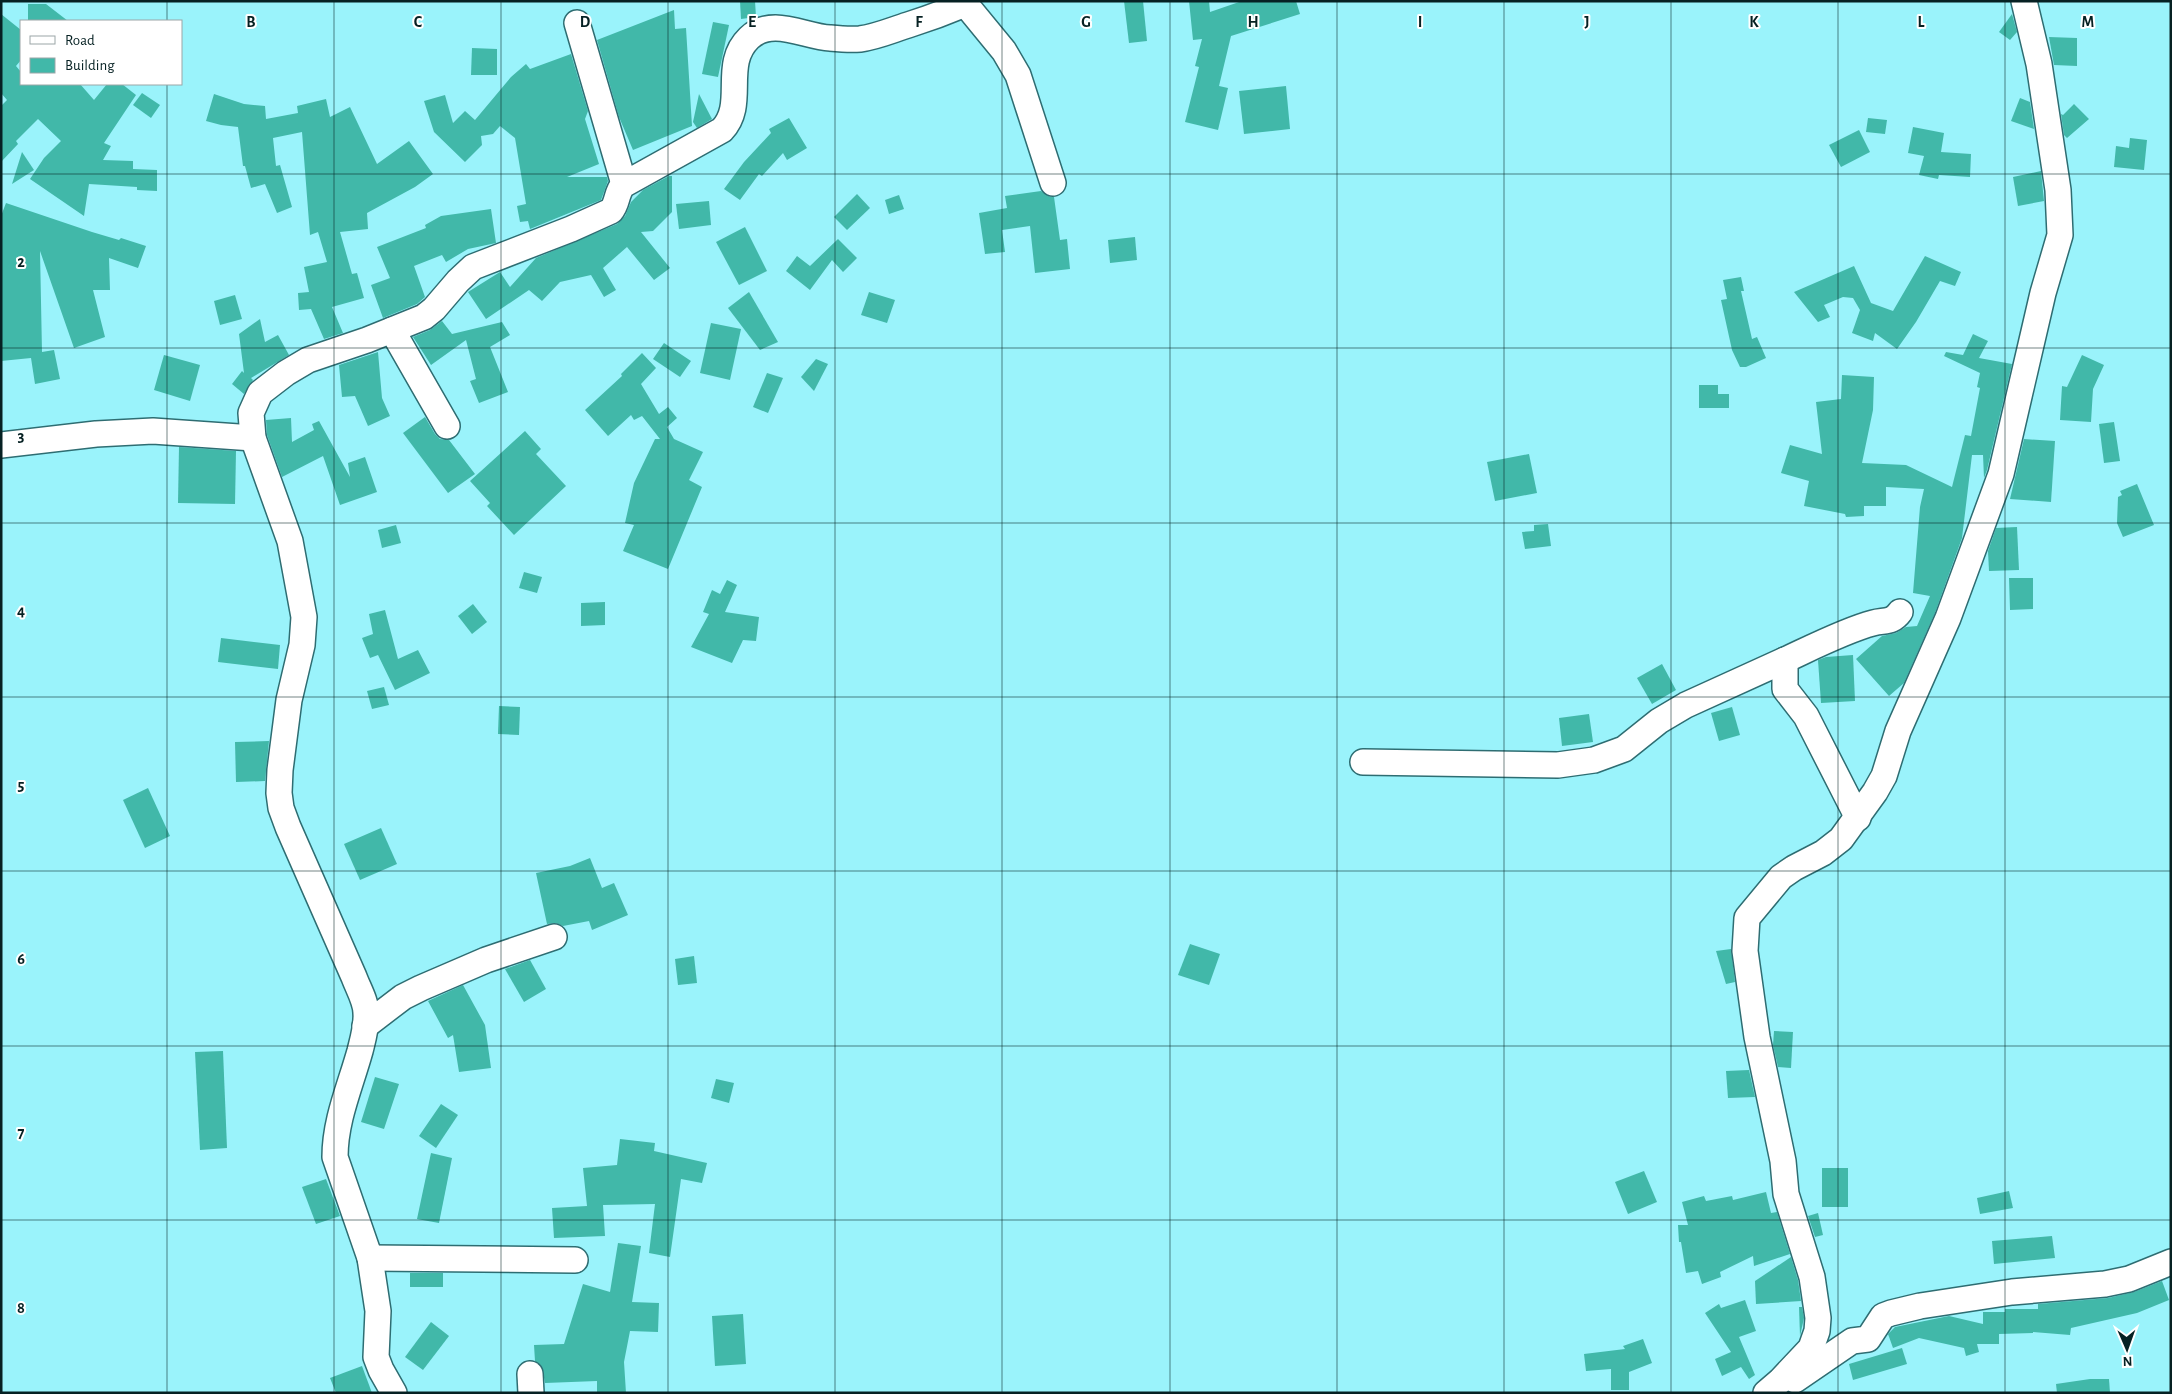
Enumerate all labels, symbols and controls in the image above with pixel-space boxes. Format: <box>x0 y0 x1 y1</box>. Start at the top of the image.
text: B <box>246 14 256 30</box>
text: C <box>414 14 423 30</box>
text: D <box>580 14 591 30</box>
text: E <box>748 14 756 30</box>
text: F <box>915 14 923 30</box>
text: G <box>1081 14 1091 30</box>
text: H <box>1247 14 1259 30</box>
text: I <box>1418 14 1422 30</box>
text: J <box>1584 14 1590 30</box>
text: K <box>1749 14 1759 30</box>
text: L <box>1918 14 1925 30</box>
text: M <box>2082 14 2094 30</box>
legend <box>20 20 182 85</box>
text: Road <box>65 33 95 48</box>
text: Building <box>65 58 115 73</box>
text: 2 <box>17 254 25 270</box>
text: 3 <box>18 428 25 444</box>
text: 4 <box>17 603 25 619</box>
text: 5 <box>18 777 25 793</box>
text: 6 <box>17 951 25 967</box>
text: 7 <box>18 1125 25 1141</box>
text: 8 <box>17 1300 25 1316</box>
north arrow <box>2102 1324 2152 1374</box>
text: N <box>2122 1354 2133 1368</box>

